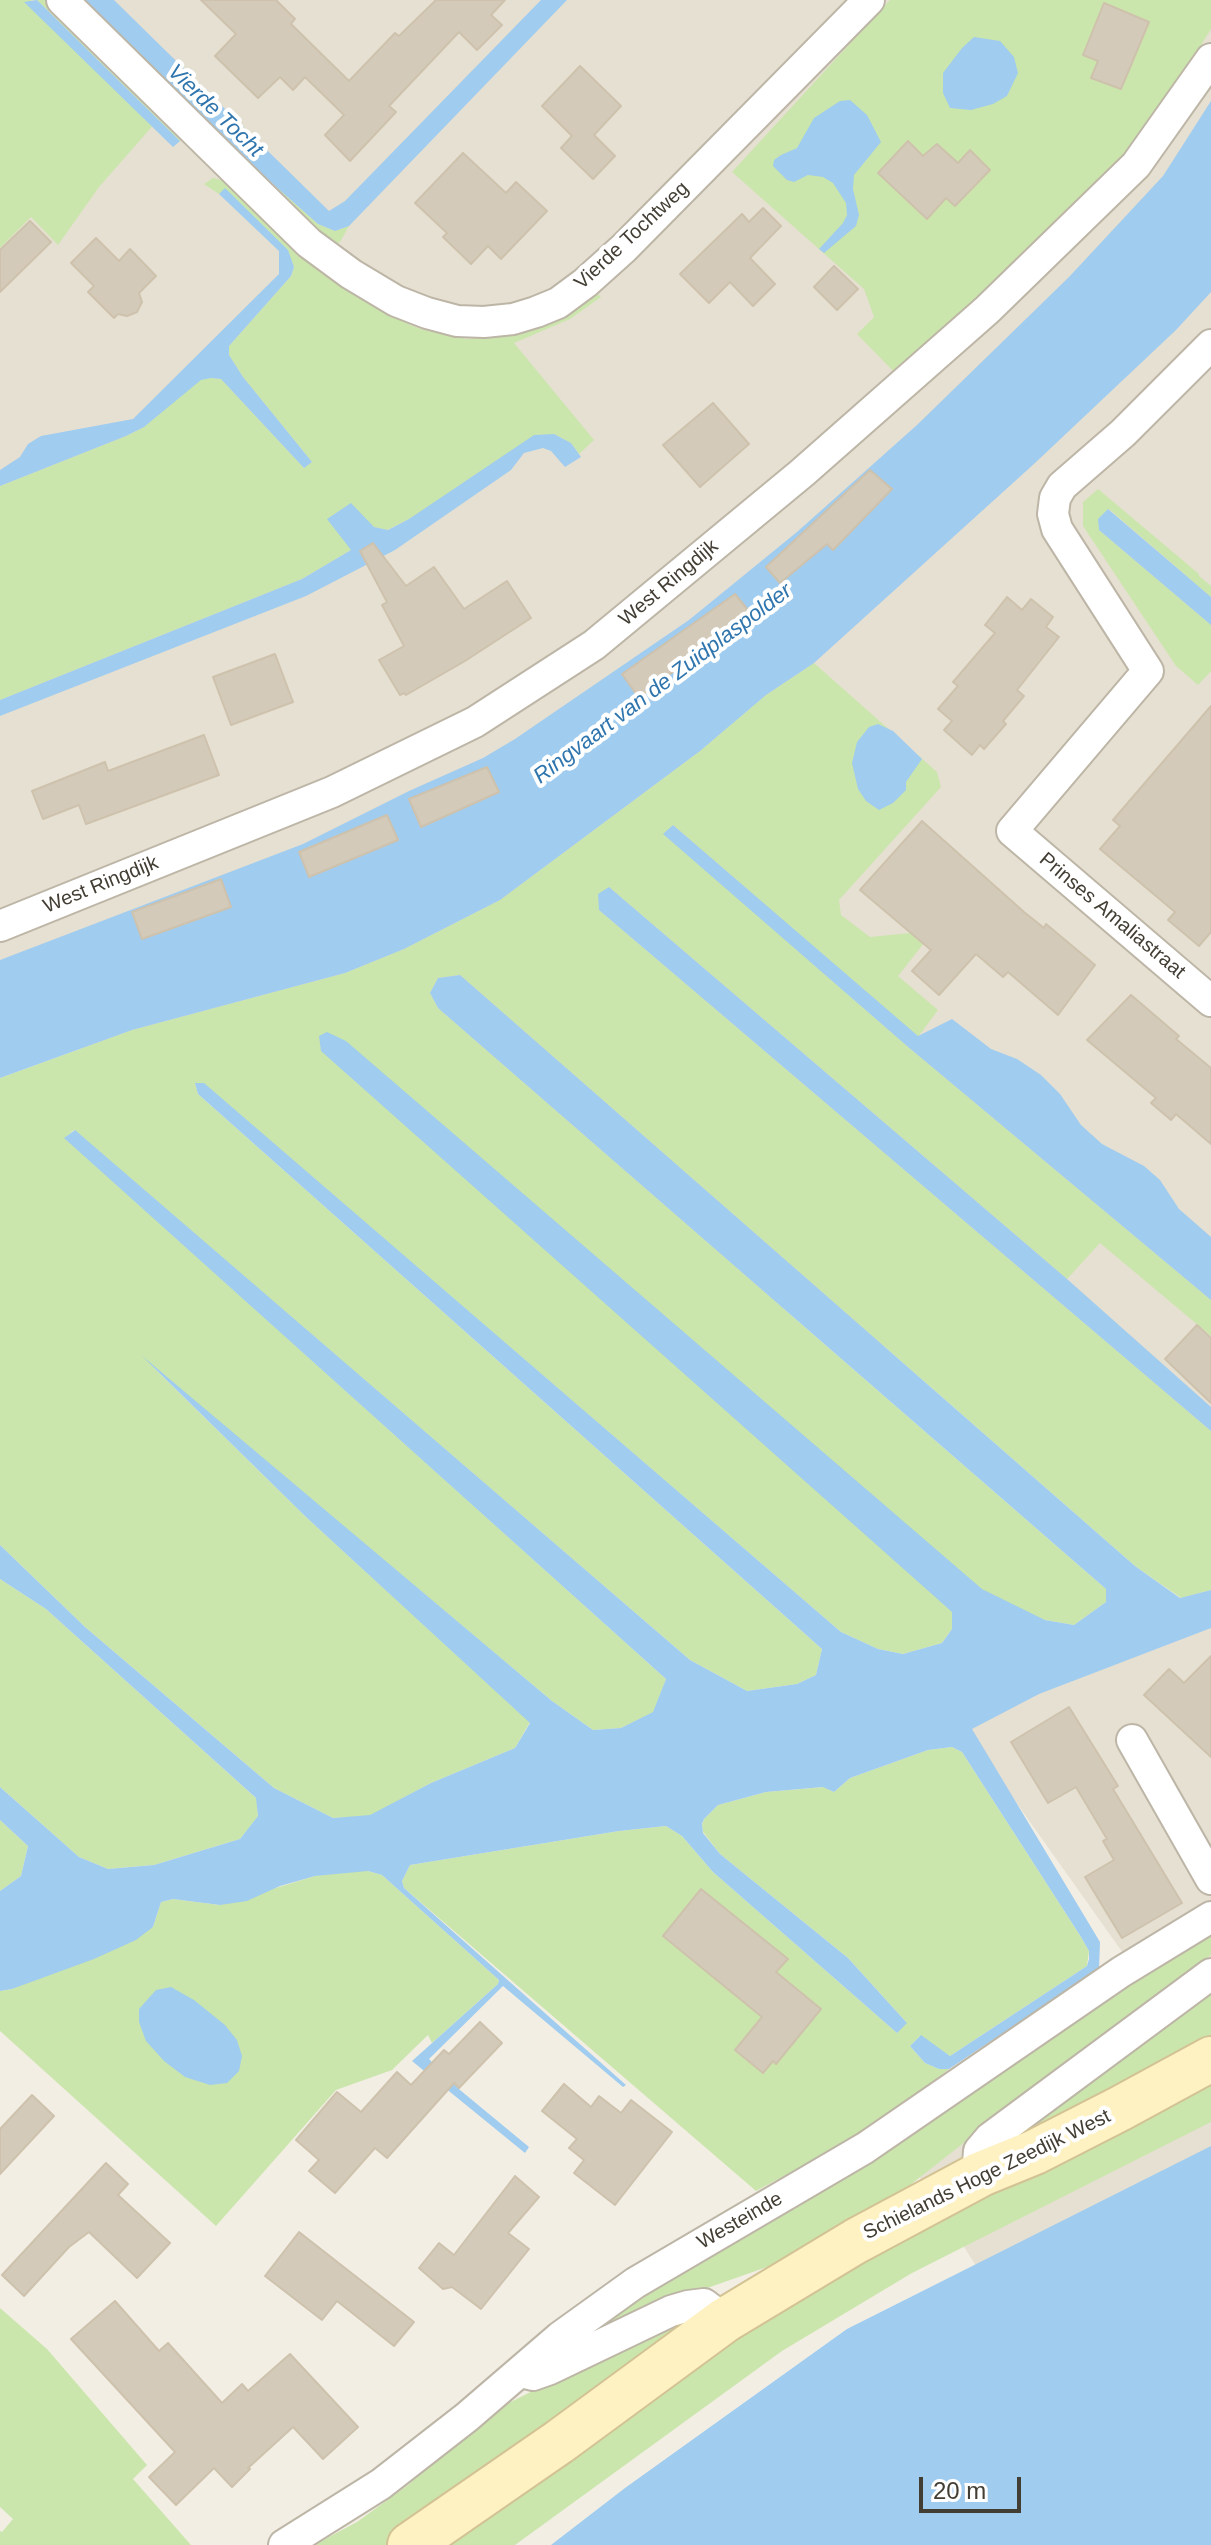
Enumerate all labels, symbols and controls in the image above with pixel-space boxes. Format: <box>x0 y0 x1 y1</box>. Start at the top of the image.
water label: Vierde Tocht <box>162 59 268 163</box>
street label: Vierde Tochtweg <box>570 177 694 295</box>
street label: West Ringdijk <box>615 535 723 631</box>
water label: Ringvaart van de Zuidplaspolder <box>529 578 797 790</box>
street label: Prinses Amaliastraat <box>1034 848 1190 984</box>
street label: West Ringdijk <box>40 851 162 919</box>
street label: Schielands Hoge Zeedijk West <box>860 2105 1114 2245</box>
street label: Westeinde <box>693 2187 787 2255</box>
scale bar <box>923 2461 1025 2511</box>
text: 20 m <box>933 2477 986 2504</box>

